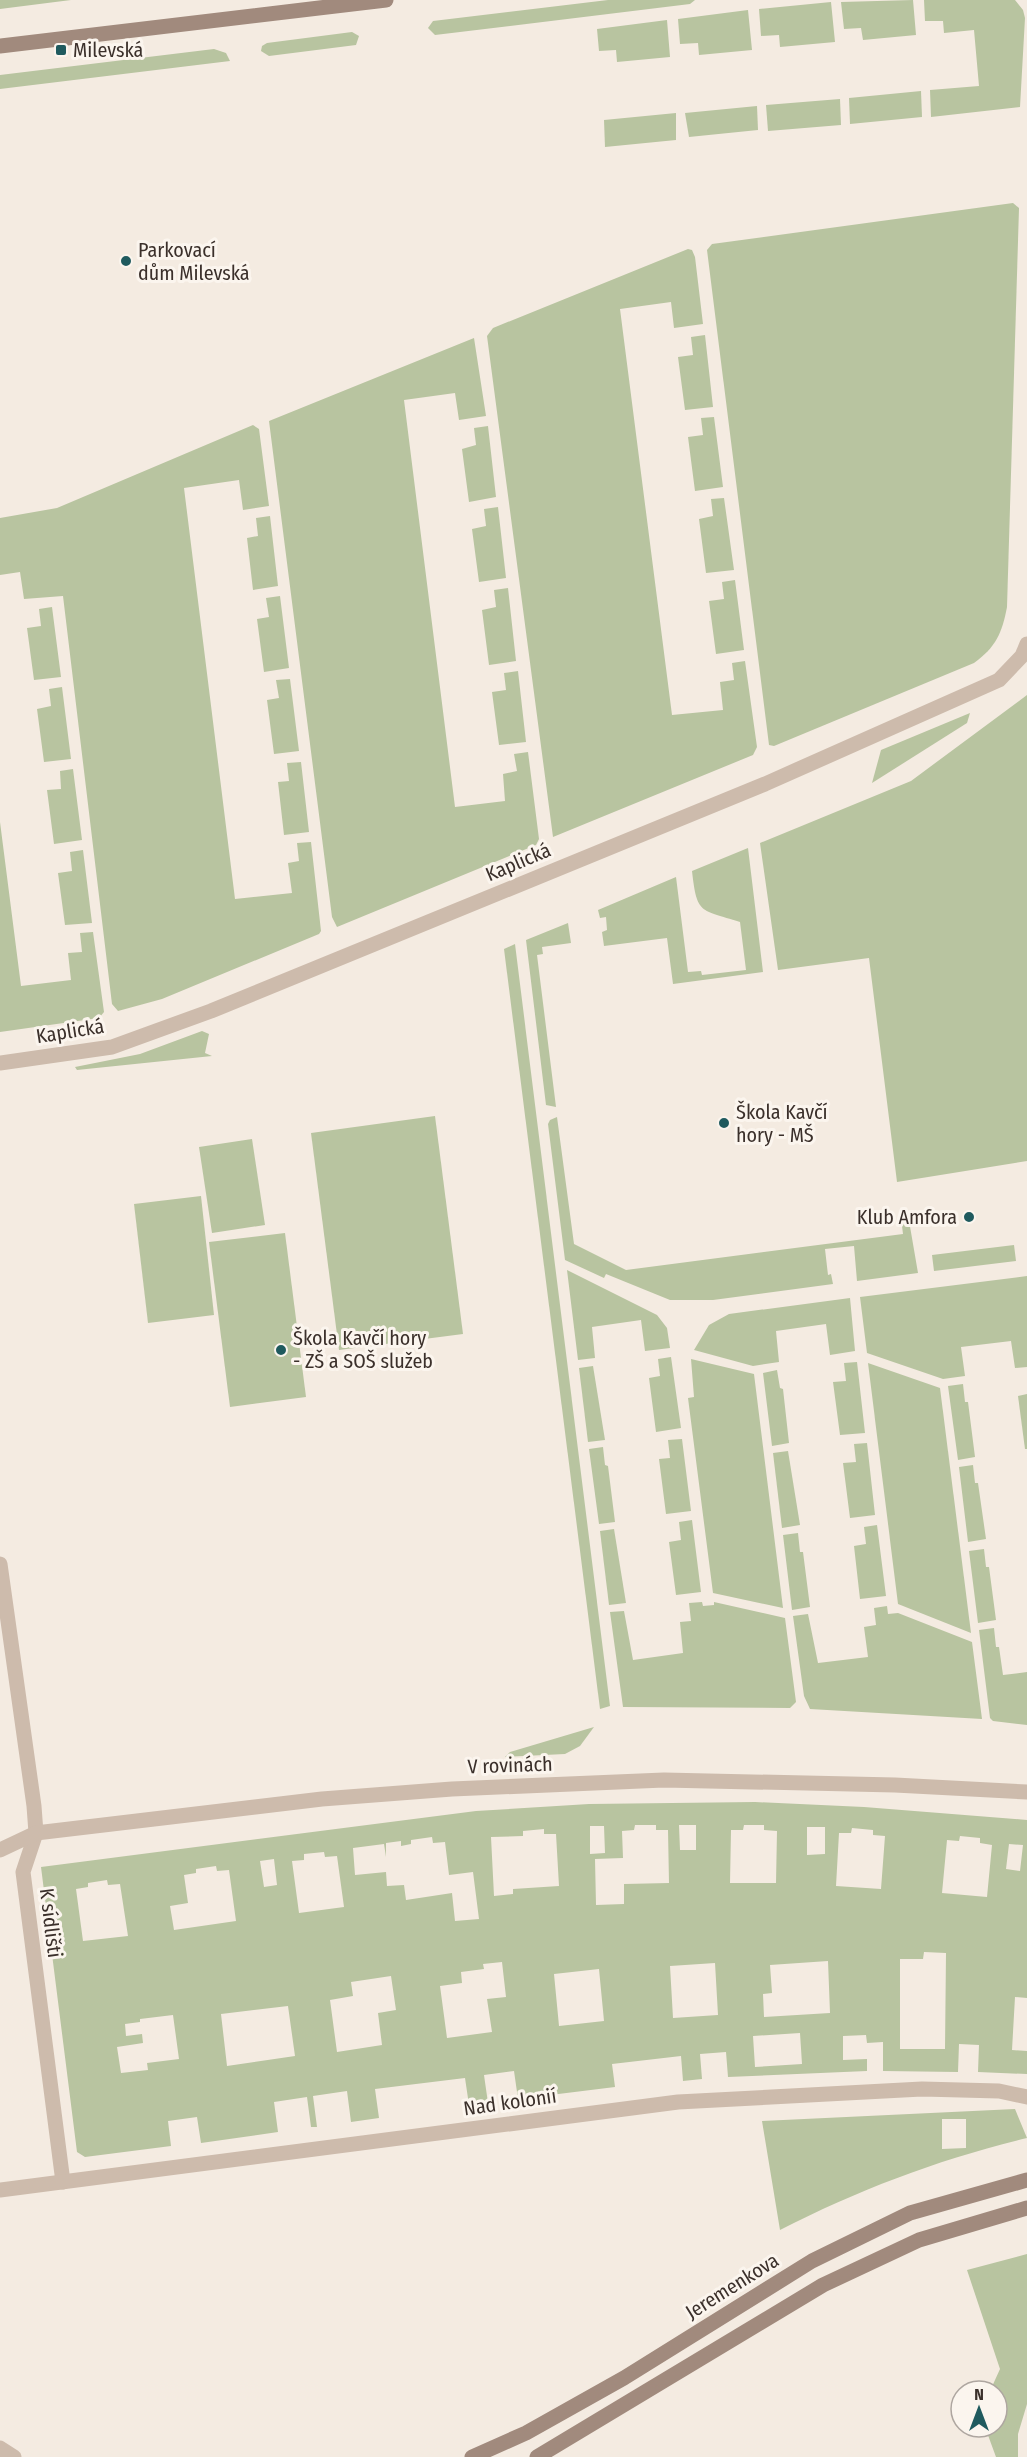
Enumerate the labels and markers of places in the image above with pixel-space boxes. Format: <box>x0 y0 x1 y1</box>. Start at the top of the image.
place label: Milevská <box>73 38 143 62</box>
marker: Milevská <box>54 43 68 57</box>
place label: Parkovací dům Milevská <box>138 238 250 285</box>
marker: Parkovací dům Milevská <box>119 254 133 268</box>
place label: Škola Kavčí hory - MŠ <box>736 1100 828 1147</box>
marker: Škola Kavčí hory - MŠ <box>717 1116 731 1130</box>
place label: Klub Amfora <box>857 1205 957 1229</box>
marker: Klub Amfora <box>962 1210 976 1224</box>
place label: Škola Kavčí hory - ZŠ a SOŠ služeb <box>293 1326 433 1373</box>
marker: Škola Kavčí hory - ZŠ a SOŠ služeb <box>274 1343 288 1357</box>

